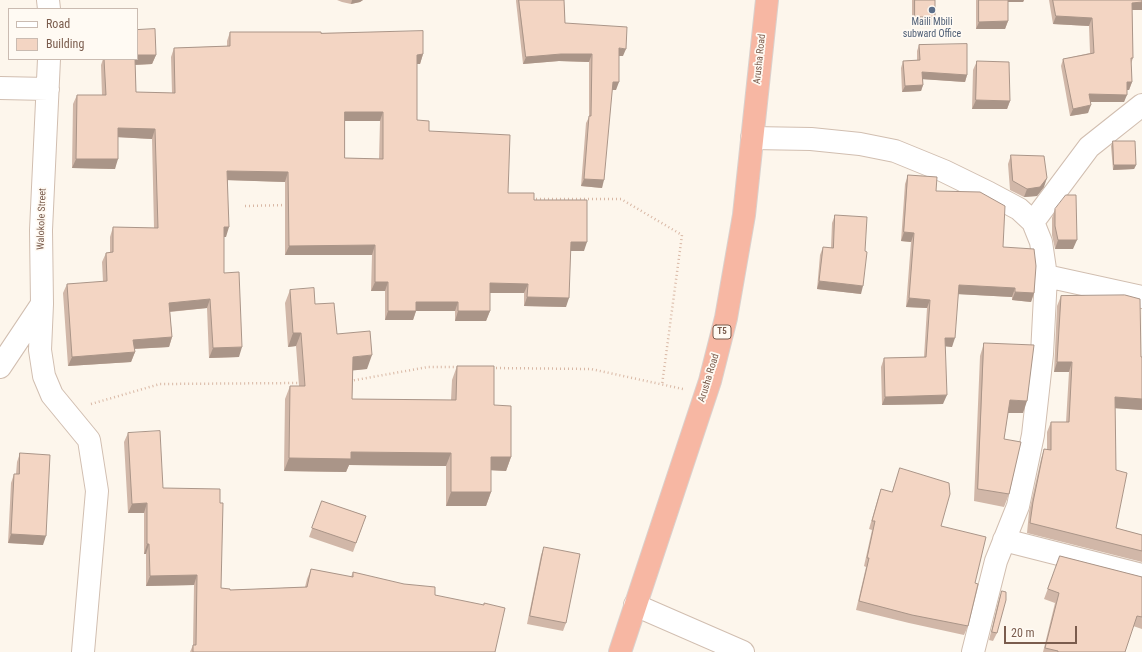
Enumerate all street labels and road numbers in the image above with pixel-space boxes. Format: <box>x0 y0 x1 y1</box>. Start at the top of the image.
street label: Arusha Road <box>751 33 769 85</box>
street label: Walokole Street <box>35 188 49 250</box>
road number: T5 <box>713 325 731 339</box>
street label: Arusha Road <box>696 352 722 404</box>

